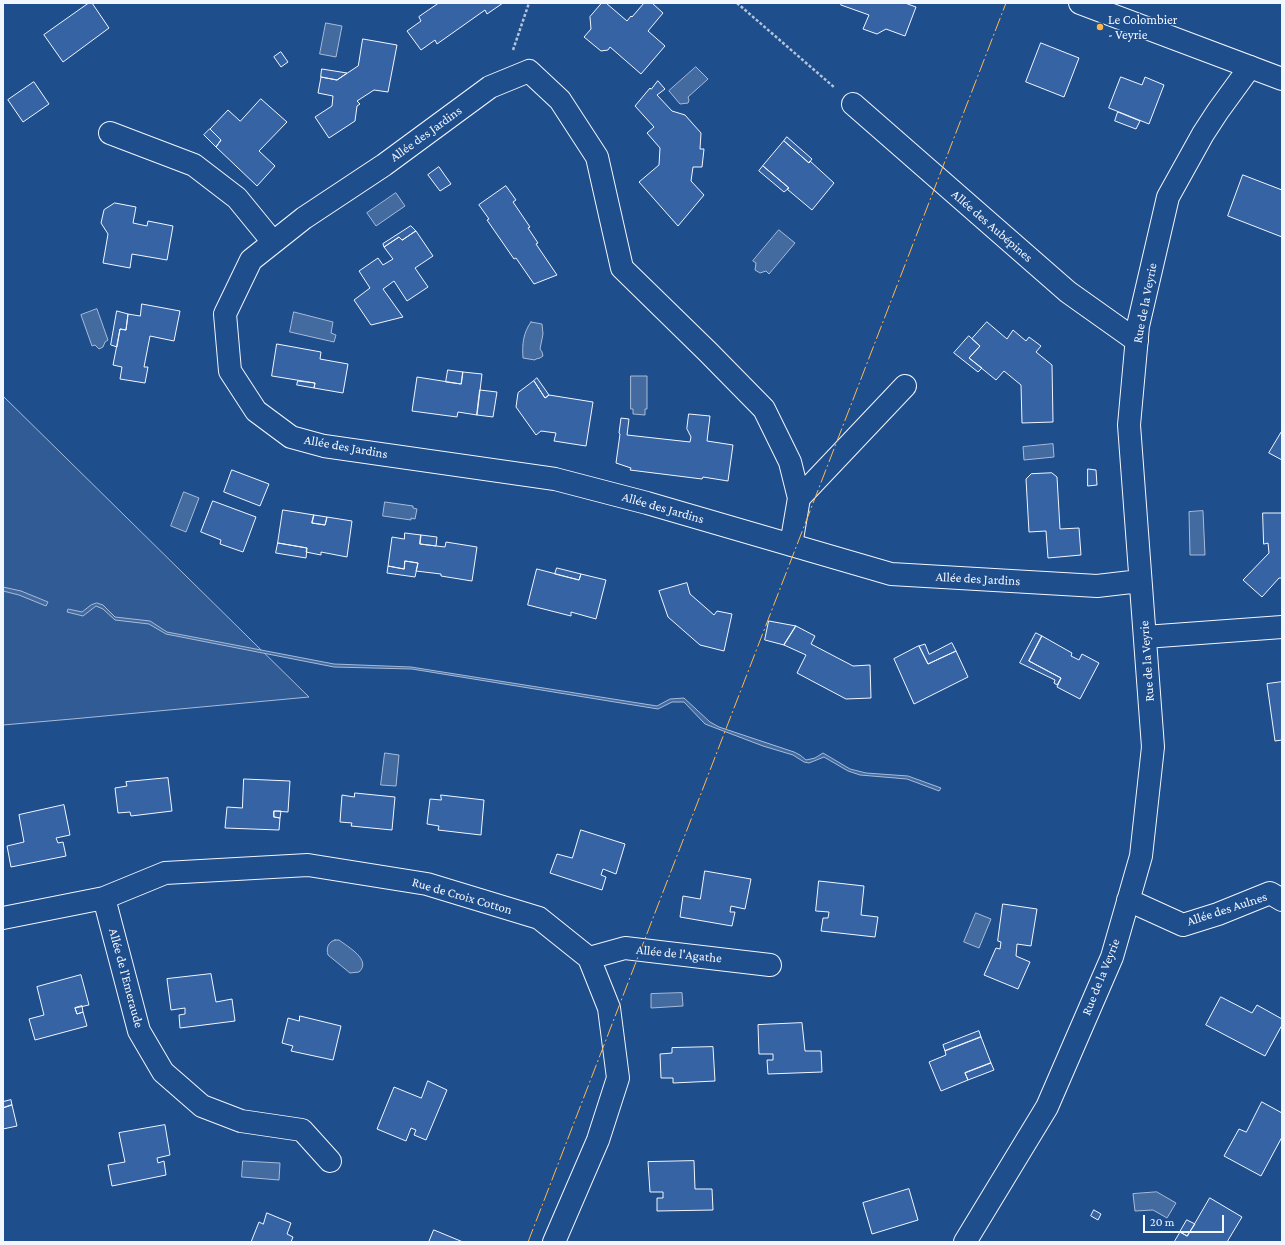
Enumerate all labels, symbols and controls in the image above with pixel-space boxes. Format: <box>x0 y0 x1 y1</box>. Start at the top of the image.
place label: Le Colombier - Veyrie <box>1108 12 1177 43</box>
marker: Le Colombier - Veyrie <box>1095 22 1105 32</box>
street label: Allée des Jardins <box>387 103 465 165</box>
street label: Allée des Aubépines <box>948 186 1036 266</box>
street label: Rue de la Veyrie <box>1130 262 1160 344</box>
street label: Allée des Jardins <box>303 432 389 462</box>
street label: Allée des Jardins <box>620 489 706 527</box>
street label: Allée des Jardins <box>935 569 1021 589</box>
street label: Rue de la Veyrie <box>1136 620 1158 702</box>
street label: Rue de Croix Cotton <box>410 874 514 918</box>
street label: Allée des Aulnes <box>1185 889 1269 929</box>
street label: Allée de l'Emeraude <box>105 926 147 1030</box>
street label: Rue de la Veyrie <box>1079 936 1123 1018</box>
street label: Allée de l'Agathe <box>635 942 723 966</box>
scale bar <box>1145 1207 1226 1233</box>
text: 20 m <box>1150 1215 1174 1229</box>

